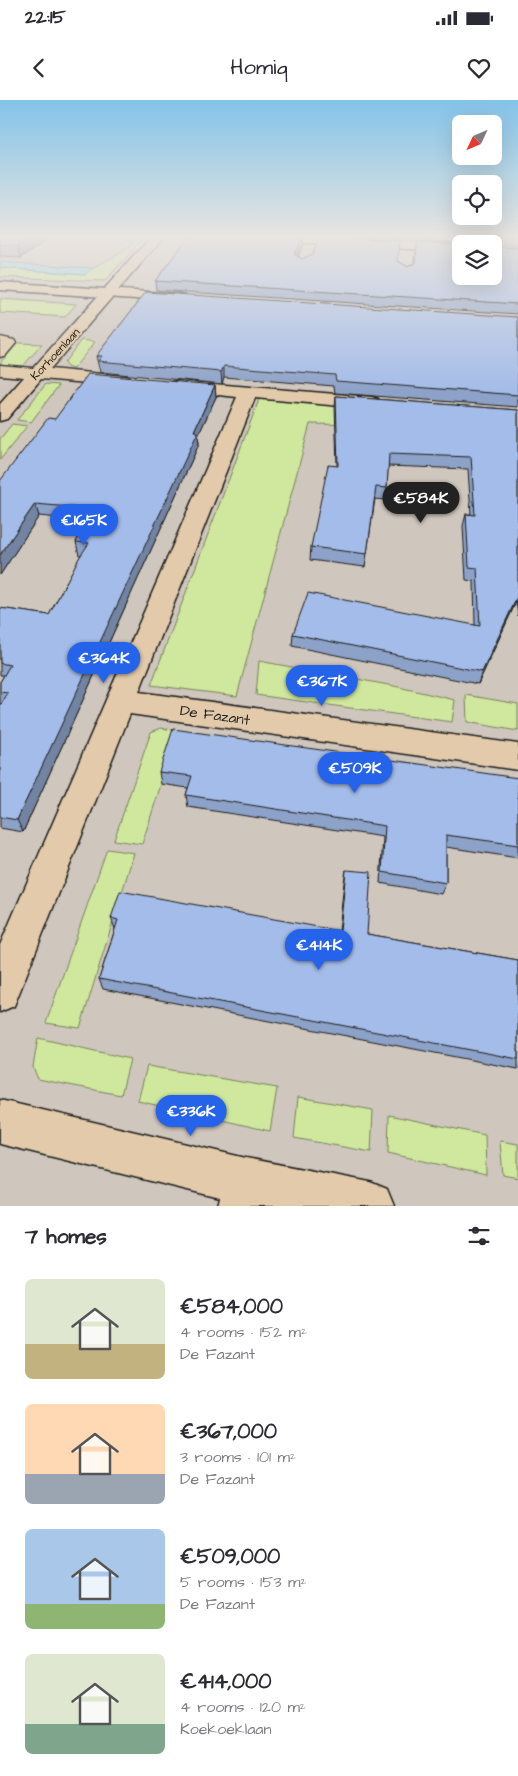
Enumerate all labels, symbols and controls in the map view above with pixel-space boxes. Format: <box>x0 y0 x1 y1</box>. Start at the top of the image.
text: 22:15 <box>25 4 66 31</box>
text: Homiq <box>230 52 288 83</box>
icon: back <box>25 54 53 82</box>
icon: heart <box>465 54 493 82</box>
north arrow <box>452 115 502 165</box>
map controls <box>452 115 502 285</box>
button: locate <box>452 175 502 225</box>
button: layers <box>452 235 502 285</box>
street label: Korhoenlaan <box>27 324 84 384</box>
pin: €584K <box>386 482 456 524</box>
text: €584K <box>394 487 449 509</box>
pin: €165K <box>49 504 119 546</box>
text: €165K <box>61 509 107 531</box>
pin: €364K <box>69 642 139 684</box>
text: €364K <box>78 647 130 669</box>
pin: €367K <box>287 664 357 707</box>
text: €367K <box>297 670 347 692</box>
street label: De Fazant <box>179 700 251 731</box>
pin: €509K <box>320 752 390 794</box>
text: €509K <box>329 757 381 779</box>
pin: €414K <box>284 928 354 971</box>
text: €414K <box>296 934 342 956</box>
pin: €336K <box>156 1094 226 1137</box>
text: €336K <box>167 1100 215 1122</box>
text: 7 homes <box>25 1222 107 1251</box>
icon: filters <box>465 1222 493 1250</box>
text: €584,000 <box>180 1292 283 1321</box>
icon: home <box>65 1299 125 1359</box>
text: 4 rooms · 152 m² <box>180 1321 307 1343</box>
text: De Fazant <box>180 1343 255 1365</box>
text: €367,000 <box>180 1417 277 1446</box>
icon: home <box>65 1424 125 1484</box>
text: 3 rooms · 101 m² <box>180 1446 296 1468</box>
text: De Fazant <box>180 1468 255 1490</box>
text: €509,000 <box>180 1542 280 1571</box>
icon: home <box>65 1549 125 1609</box>
text: 5 rooms · 153 m² <box>180 1571 306 1593</box>
text: De Fazant <box>180 1593 255 1615</box>
text: €414,000 <box>180 1667 271 1696</box>
icon: home <box>65 1674 125 1734</box>
text: 4 rooms · 120 m² <box>180 1696 306 1718</box>
text: Koekoeklaan <box>180 1718 271 1740</box>

